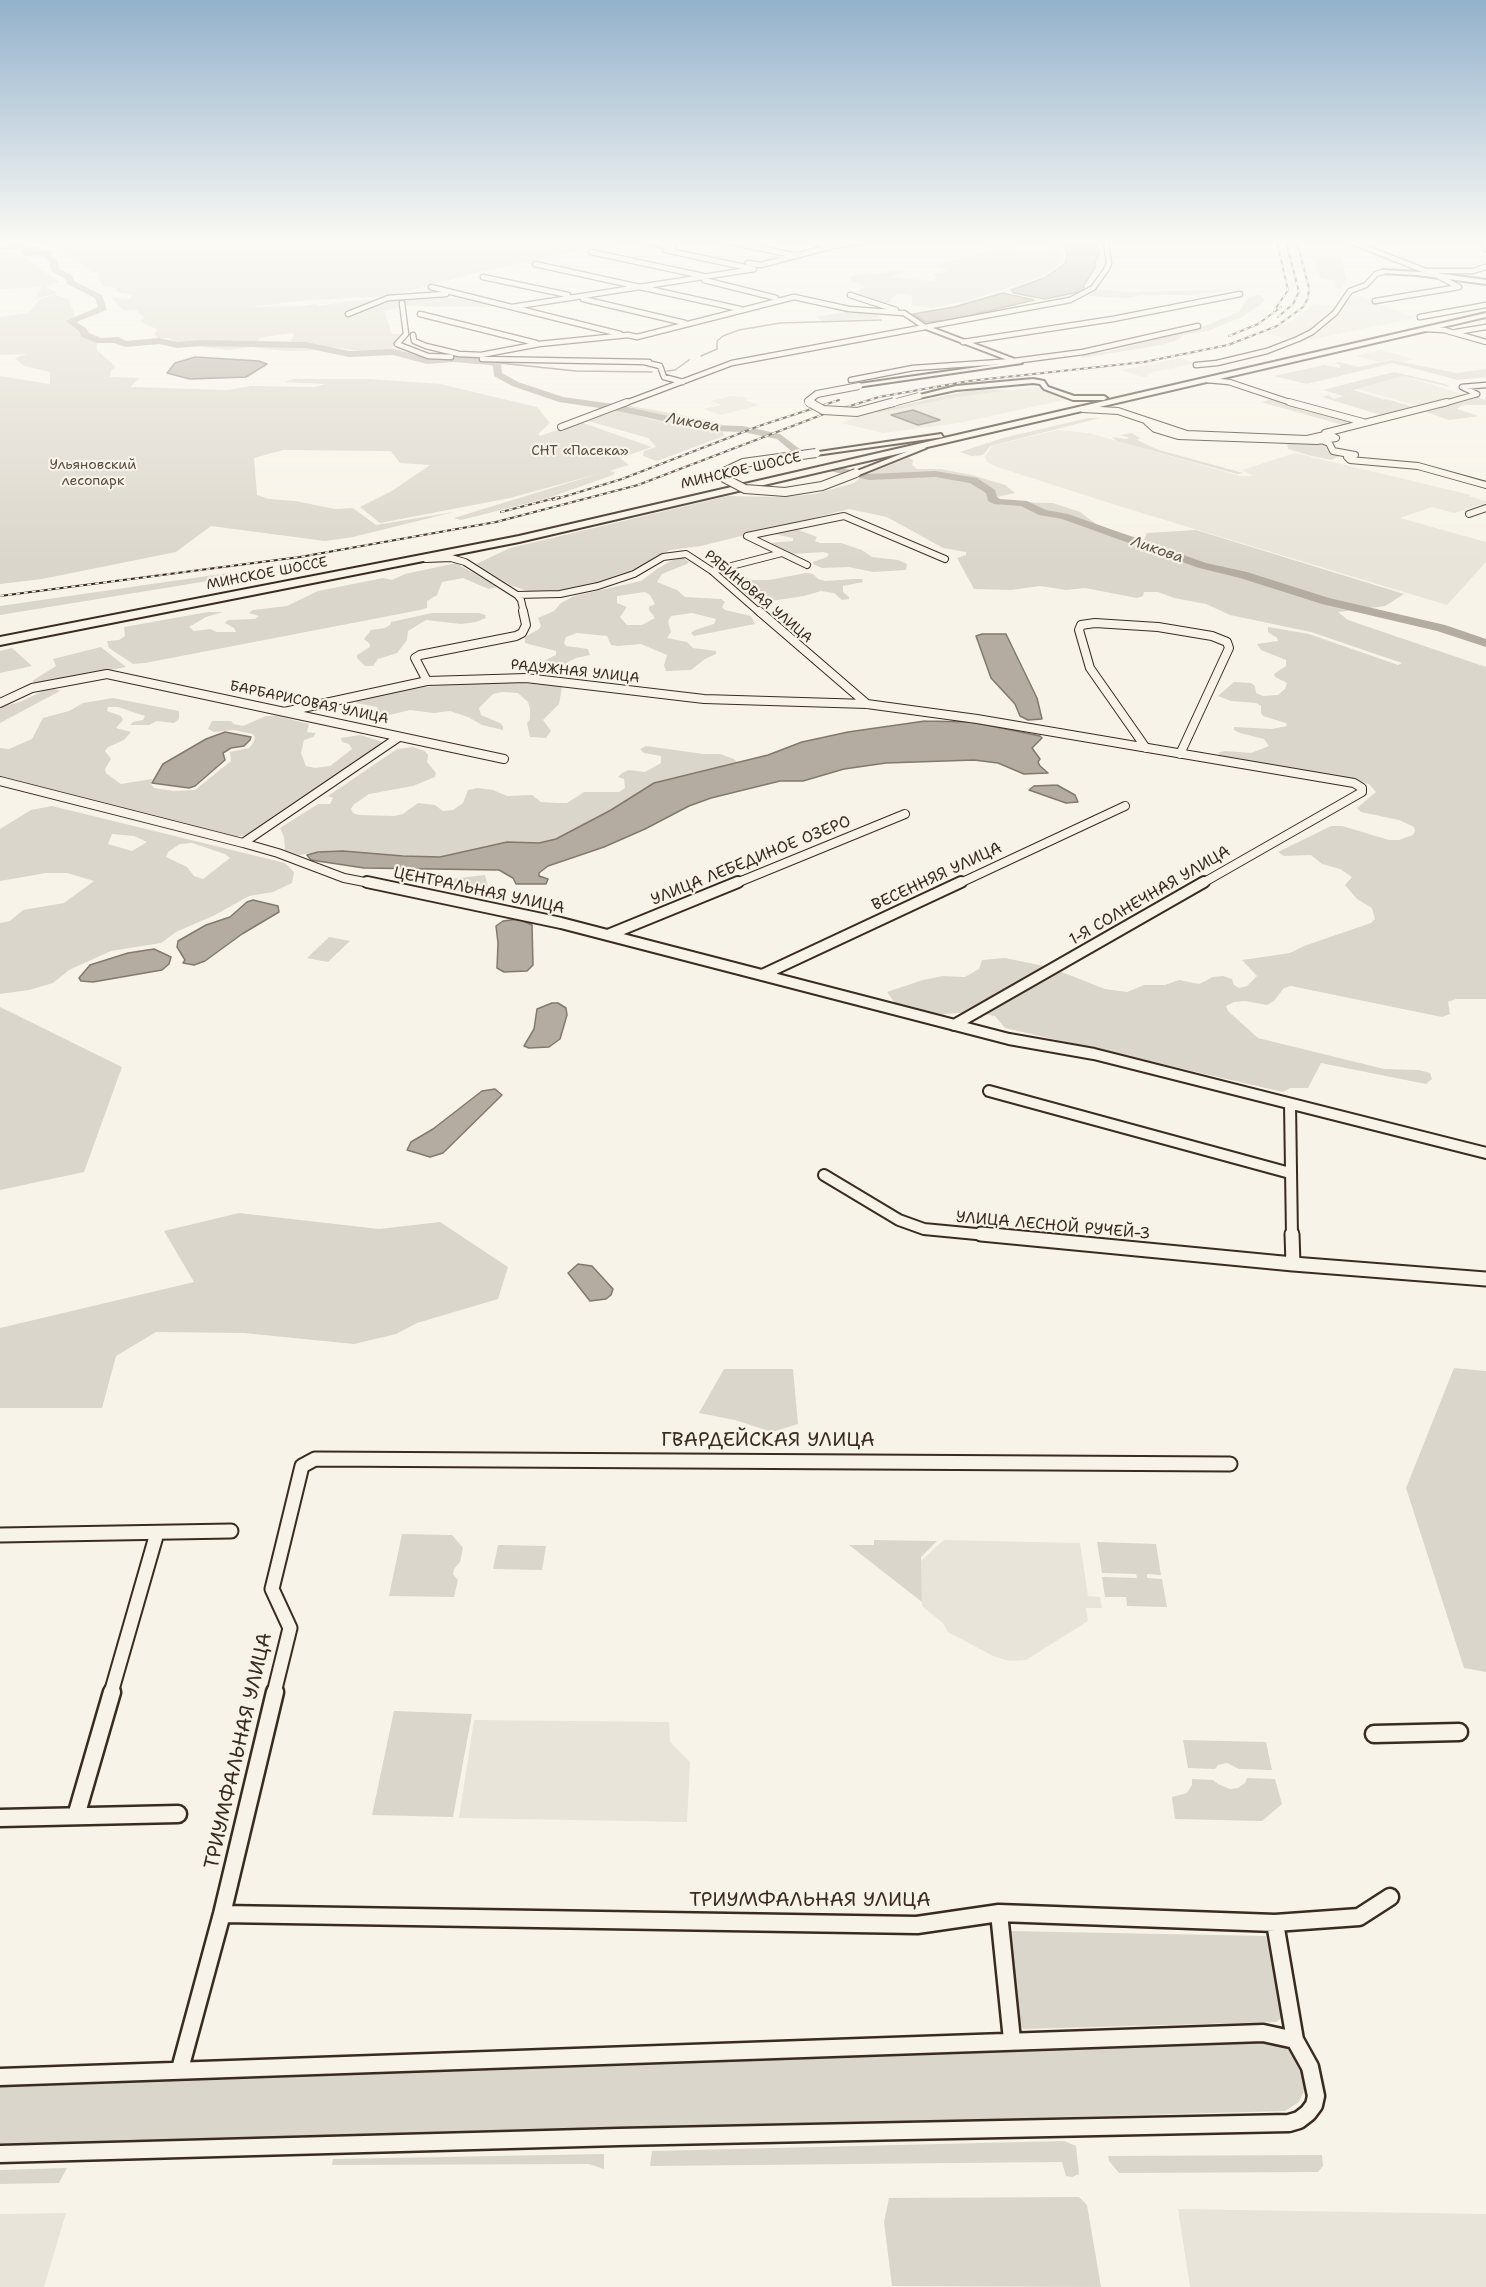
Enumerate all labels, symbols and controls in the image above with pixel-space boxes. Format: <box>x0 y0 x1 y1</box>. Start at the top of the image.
water label: Ликова <box>665 409 721 437</box>
park label: СНТ «Пасека» <box>531 443 629 459</box>
street label: МИНСКОЕ ШОССЕ <box>679 449 803 493</box>
park label: Ульяновский лесопарк <box>50 457 136 490</box>
water label: Ликова <box>1129 533 1185 567</box>
street label: РЯБИНОВАЯ УЛИЦА <box>701 547 815 647</box>
street label: МИНСКОЕ ШОССЕ <box>205 554 329 594</box>
street label: РАДУЖНАЯ УЛИЦА <box>510 657 640 687</box>
street label: БАРБАРИСОВАЯ УЛИЦА <box>228 678 390 728</box>
street label: УЛИЦА ЛЕБЕДИНОЕ ОЗЕРО <box>648 812 854 910</box>
street label: ВЕСЕННЯЯ УЛИЦА <box>869 838 1005 916</box>
street label: 1-Я СОЛНЕЧНАЯ УЛИЦА <box>1066 842 1234 950</box>
street label: ЦЕНТРАЛЬНАЯ УЛИЦА <box>392 863 566 919</box>
street label: УЛИЦА ЛЕСНОЙ РУЧЕЙ-3 <box>955 1208 1151 1244</box>
street label: ГВАРДЕЙСКАЯ УЛИЦА <box>661 1429 875 1453</box>
street label: ТРИУМФАЛЬНАЯ УЛИЦА <box>200 1631 278 1871</box>
street label: ТРИУМФАЛЬНАЯ УЛИЦА <box>689 1889 931 1913</box>

